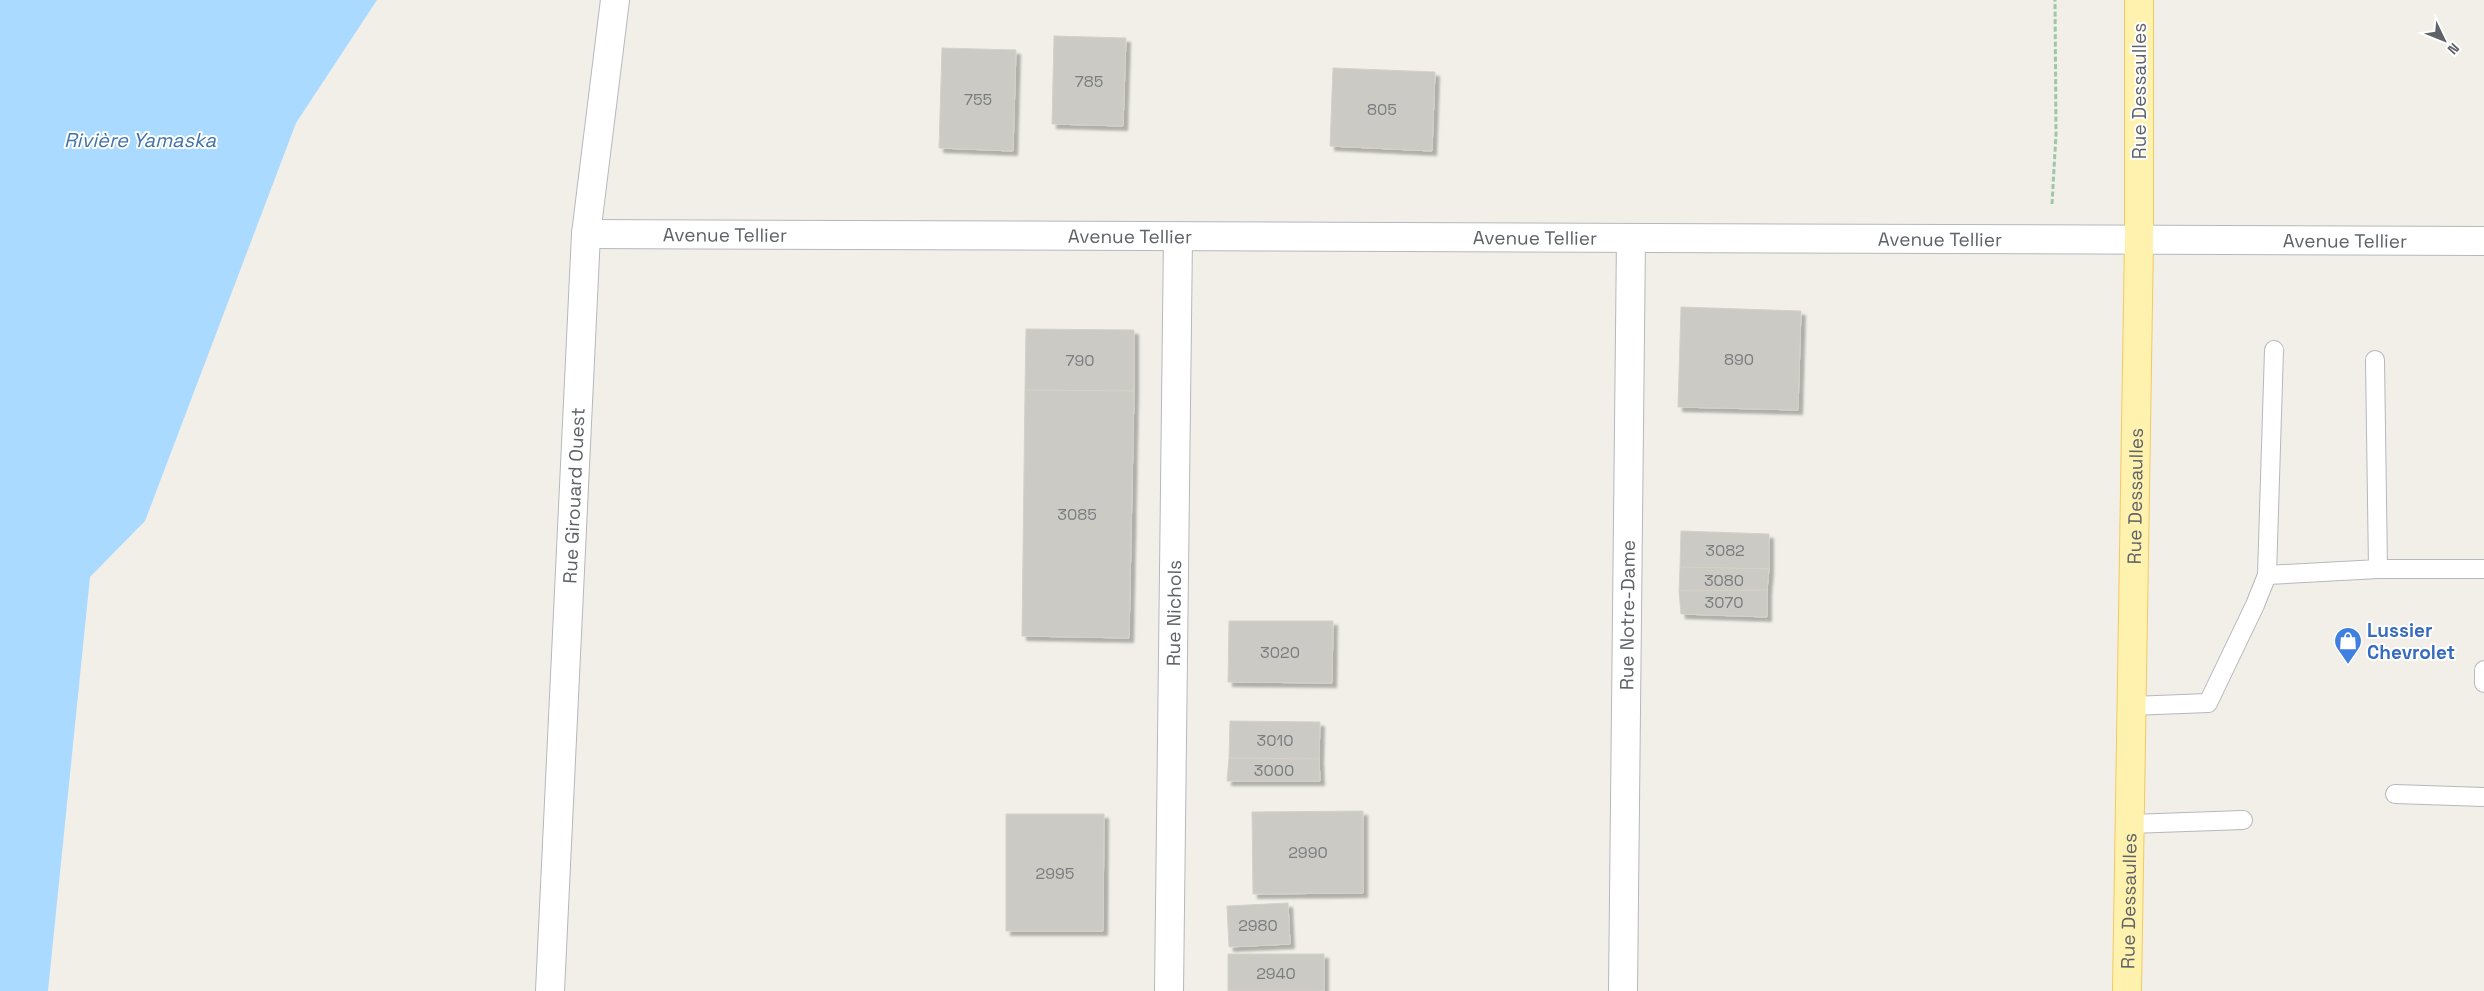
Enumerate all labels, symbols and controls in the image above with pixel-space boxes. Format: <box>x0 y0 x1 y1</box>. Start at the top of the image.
north arrow <box>2419 15 2469 65</box>
street label: Rue Dessaulles <box>2127 23 2152 159</box>
text: N <box>2444 39 2463 58</box>
house number: 785 <box>1075 71 1103 92</box>
house number: 755 <box>964 89 992 110</box>
house number: 805 <box>1367 99 1397 120</box>
water label: Rivière Yamaska <box>64 127 217 153</box>
street label: Avenue Tellier <box>663 222 787 248</box>
street label: Avenue Tellier <box>1068 224 1192 249</box>
street label: Avenue Tellier <box>1473 225 1597 251</box>
street label: Avenue Tellier <box>1878 227 2002 252</box>
street label: Avenue Tellier <box>2283 228 2407 254</box>
house number: 890 <box>1724 349 1754 370</box>
house number: 790 <box>1065 350 1095 371</box>
street label: Rue Girouard Ouest <box>557 407 591 584</box>
street label: Rue Dessaulles <box>2122 428 2149 565</box>
house number: 3085 <box>1057 504 1097 525</box>
street label: Rue Notre-Dame <box>1614 540 1641 690</box>
house number: 3082 <box>1705 540 1745 561</box>
street label: Rue Nichols <box>1161 560 1187 666</box>
house number: 3080 <box>1704 570 1744 591</box>
house number: 3070 <box>1705 592 1743 613</box>
place label: Lussier Chevrolet <box>2367 618 2455 665</box>
shop icon: Lussier Chevrolet <box>2333 626 2363 665</box>
house number: 3020 <box>1260 642 1300 663</box>
house number: 3010 <box>1257 730 1293 751</box>
house number: 3000 <box>1254 760 1294 781</box>
street label: Rue Dessaulles <box>2115 833 2143 969</box>
house number: 2990 <box>1288 842 1328 863</box>
house number: 2995 <box>1036 863 1074 884</box>
house number: 2980 <box>1238 915 1278 936</box>
house number: 2940 <box>1256 963 1296 984</box>

